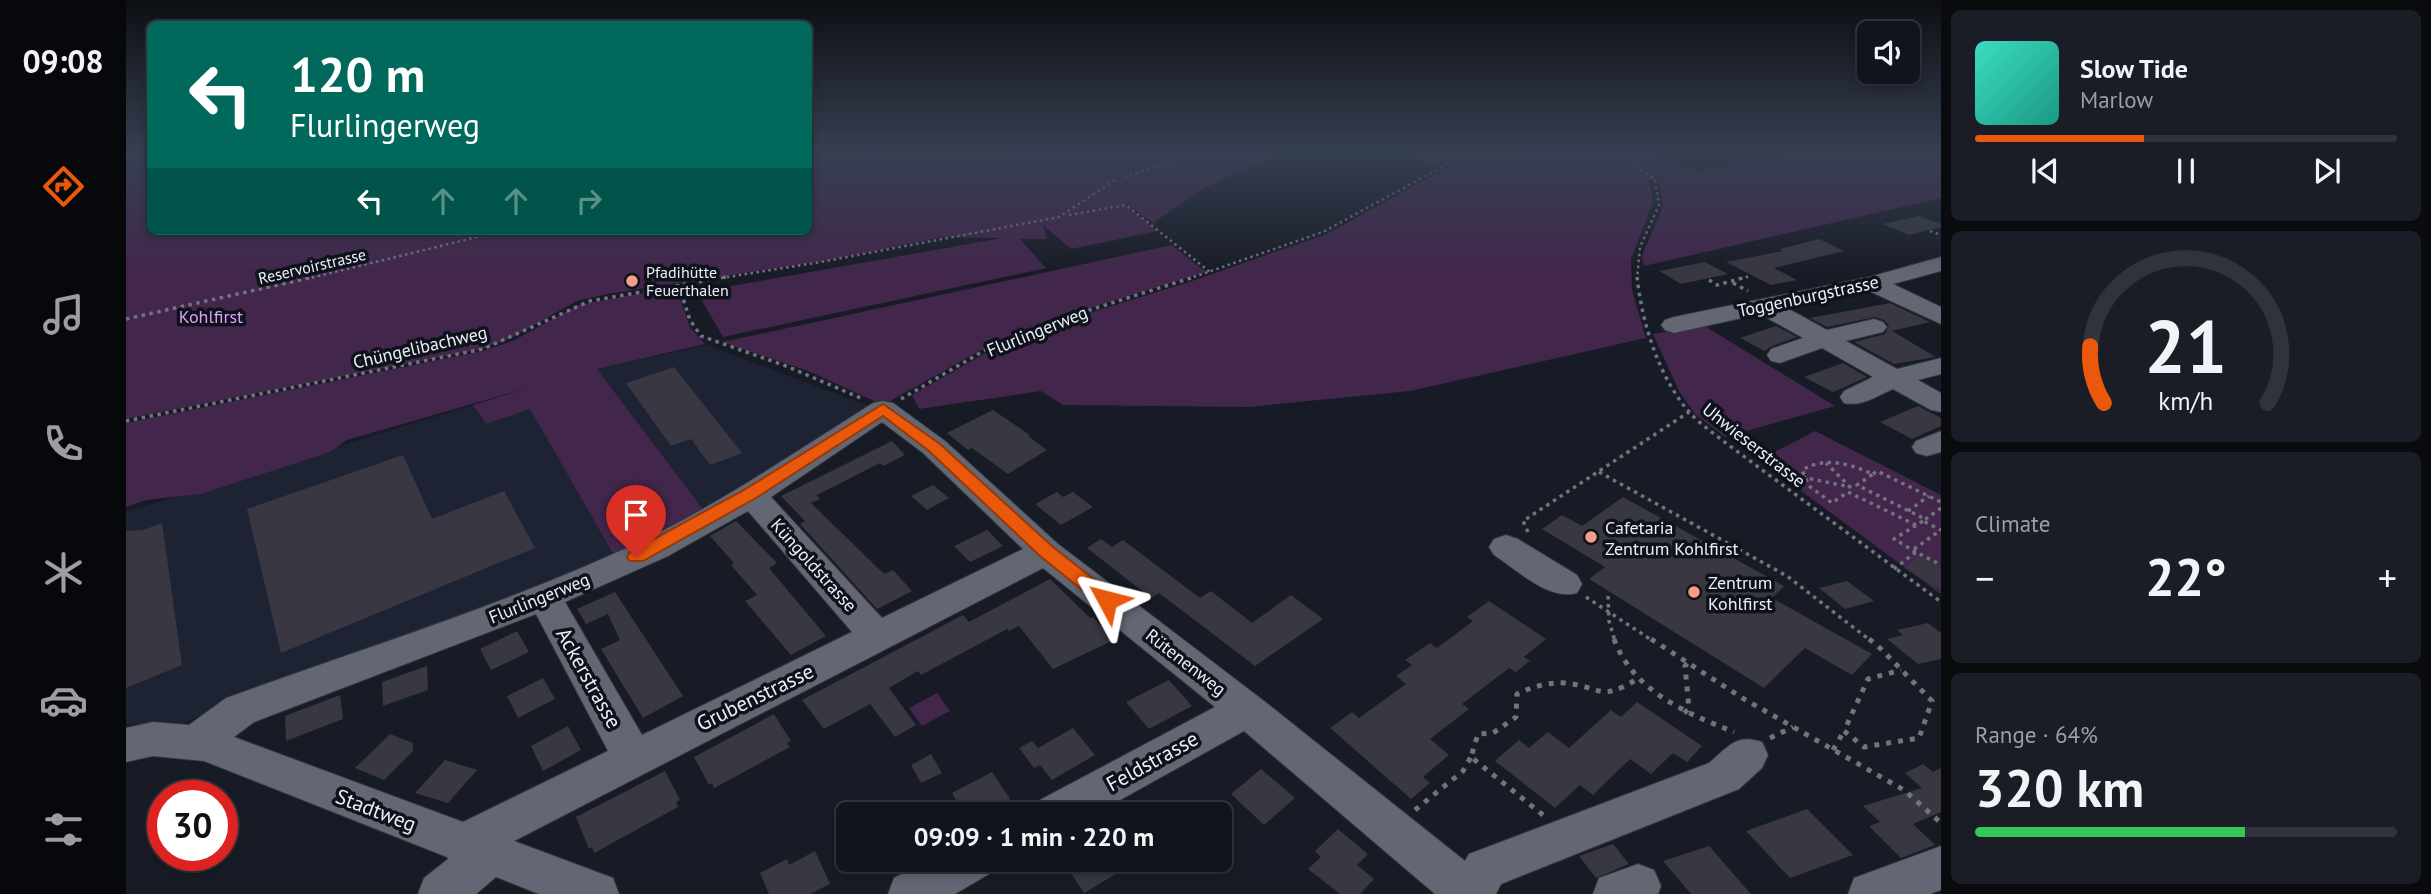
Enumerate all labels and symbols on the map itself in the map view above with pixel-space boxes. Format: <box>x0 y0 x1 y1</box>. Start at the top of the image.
street label: Reservoirstrasse <box>256 244 368 288</box>
place label: Pfadihütte Feuerthalen <box>646 262 729 300</box>
street label: Toggenburgstrasse <box>1735 270 1881 322</box>
marker: Pfadihütte Feuerthalen <box>624 273 640 289</box>
street label: Flurlingerweg <box>983 300 1091 362</box>
park label: Kohlfirst <box>179 305 243 328</box>
street label: Chüngelibachweg <box>351 320 489 374</box>
street label: Uhwieserstrasse <box>1698 398 1810 492</box>
pin <box>606 485 666 557</box>
street label: Küngoldstrasse <box>766 514 862 616</box>
place label: Cafetaria Zentrum Kohlfirst <box>1605 516 1739 560</box>
marker: Cafetaria Zentrum Kohlfirst <box>1583 529 1599 545</box>
position arrow <box>1070 563 1144 637</box>
street label: Flurlingerweg <box>485 567 593 629</box>
place label: Zentrum Kohlfirst <box>1708 571 1772 615</box>
marker: Zentrum Kohlfirst <box>1686 584 1702 600</box>
street label: Ackerstrasse <box>550 623 628 733</box>
street label: Rütenenweg <box>1141 623 1231 701</box>
street label: Grubenstrasse <box>692 657 818 737</box>
street label: Feldstrasse <box>1101 725 1203 797</box>
speed limit sign: 30 <box>147 780 238 871</box>
street label: Stadtweg <box>332 782 420 838</box>

